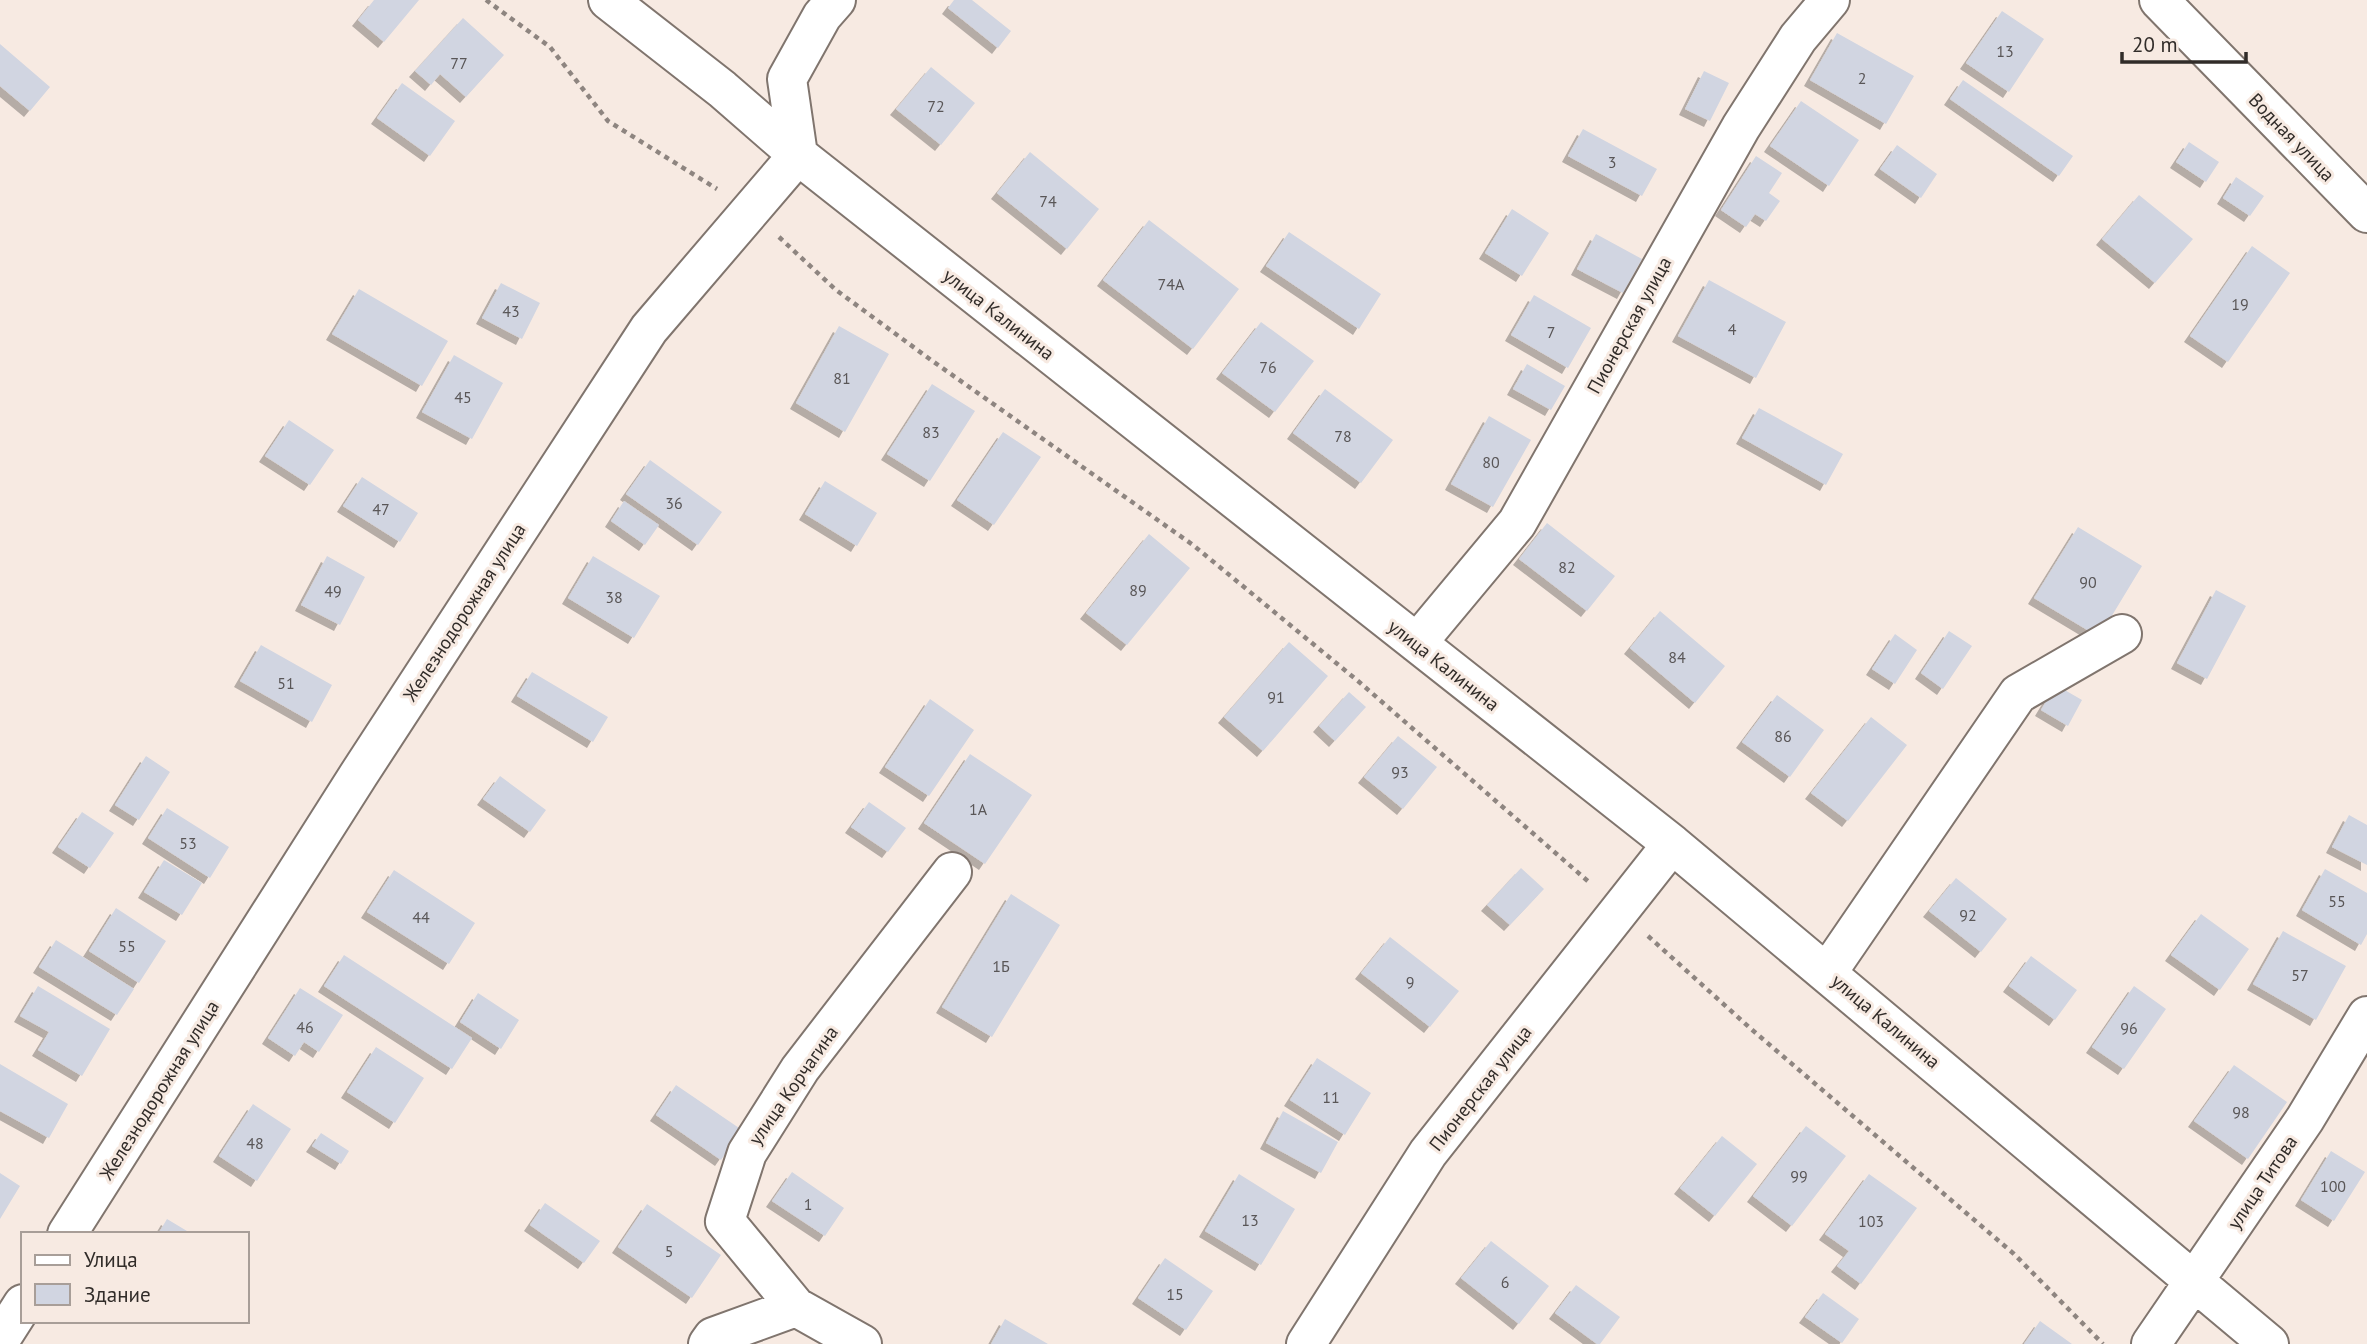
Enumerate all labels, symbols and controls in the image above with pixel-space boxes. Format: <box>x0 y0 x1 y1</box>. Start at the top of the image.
scale bar <box>2122 21 2246 65</box>
text: 20 m <box>2132 31 2178 58</box>
house number: 13 <box>1996 41 2014 61</box>
house number: 77 <box>450 53 468 73</box>
house number: 2 <box>1858 68 1866 88</box>
street label: Водная улица <box>2244 88 2340 186</box>
house number: 72 <box>927 96 945 116</box>
house number: 3 <box>1608 152 1616 172</box>
house number: 74 <box>1039 191 1057 211</box>
street label: Пионерская улица <box>1581 252 1677 398</box>
street label: улица Калинина <box>939 263 1059 365</box>
house number: 74А <box>1158 274 1185 294</box>
house number: 19 <box>2231 294 2249 314</box>
house number: 43 <box>502 301 520 321</box>
house number: 4 <box>1728 319 1737 339</box>
house number: 7 <box>1547 322 1555 342</box>
house number: 76 <box>1259 357 1277 377</box>
house number: 81 <box>833 368 851 388</box>
house number: 45 <box>454 387 472 407</box>
house number: 83 <box>922 422 940 442</box>
house number: 78 <box>1334 426 1352 446</box>
house number: 80 <box>1482 452 1500 472</box>
house number: 36 <box>665 493 683 513</box>
house number: 47 <box>372 499 390 519</box>
street label: Железнодорожная улица <box>397 519 531 706</box>
house number: 82 <box>1558 557 1576 577</box>
house number: 90 <box>2079 572 2097 592</box>
house number: 89 <box>1129 580 1147 600</box>
house number: 49 <box>324 581 342 601</box>
house number: 38 <box>605 587 623 607</box>
street label: улица Калинина <box>1384 614 1504 716</box>
house number: 84 <box>1668 647 1686 667</box>
house number: 51 <box>277 673 295 693</box>
house number: 91 <box>1267 687 1285 707</box>
house number: 86 <box>1774 726 1792 746</box>
house number: 93 <box>1391 762 1409 782</box>
house number: 1А <box>969 799 988 819</box>
house number: 53 <box>179 833 197 853</box>
house number: 55 <box>2328 891 2346 911</box>
house number: 92 <box>1959 905 1977 925</box>
house number: 44 <box>412 907 430 927</box>
house number: 55 <box>118 936 136 956</box>
house number: 1Б <box>992 956 1010 976</box>
house number: 57 <box>2291 965 2309 985</box>
street label: улица Калинина <box>1827 969 1945 1073</box>
house number: 9 <box>1406 972 1414 992</box>
street label: Железнодорожная улица <box>93 996 224 1185</box>
house number: 46 <box>296 1017 314 1037</box>
house number: 96 <box>2120 1018 2138 1038</box>
street label: Пионерская улица <box>1424 1020 1536 1156</box>
street label: улица Корчагина <box>743 1021 843 1149</box>
house number: 11 <box>1322 1087 1340 1107</box>
house number: 98 <box>2232 1102 2250 1122</box>
street label: улица Титова <box>2222 1131 2302 1233</box>
house number: 48 <box>246 1133 264 1153</box>
house number: 99 <box>1790 1166 1808 1186</box>
house number: 100 <box>2320 1176 2346 1196</box>
house number: 1 <box>804 1194 812 1214</box>
house number: 13 <box>1241 1210 1259 1230</box>
house number: 103 <box>1858 1211 1884 1231</box>
legend <box>21 1232 248 1323</box>
house number: 5 <box>665 1241 673 1261</box>
text: Улица <box>84 1246 138 1273</box>
house number: 6 <box>1501 1272 1509 1292</box>
text: Здание <box>84 1281 151 1308</box>
house number: 15 <box>1166 1284 1184 1304</box>

